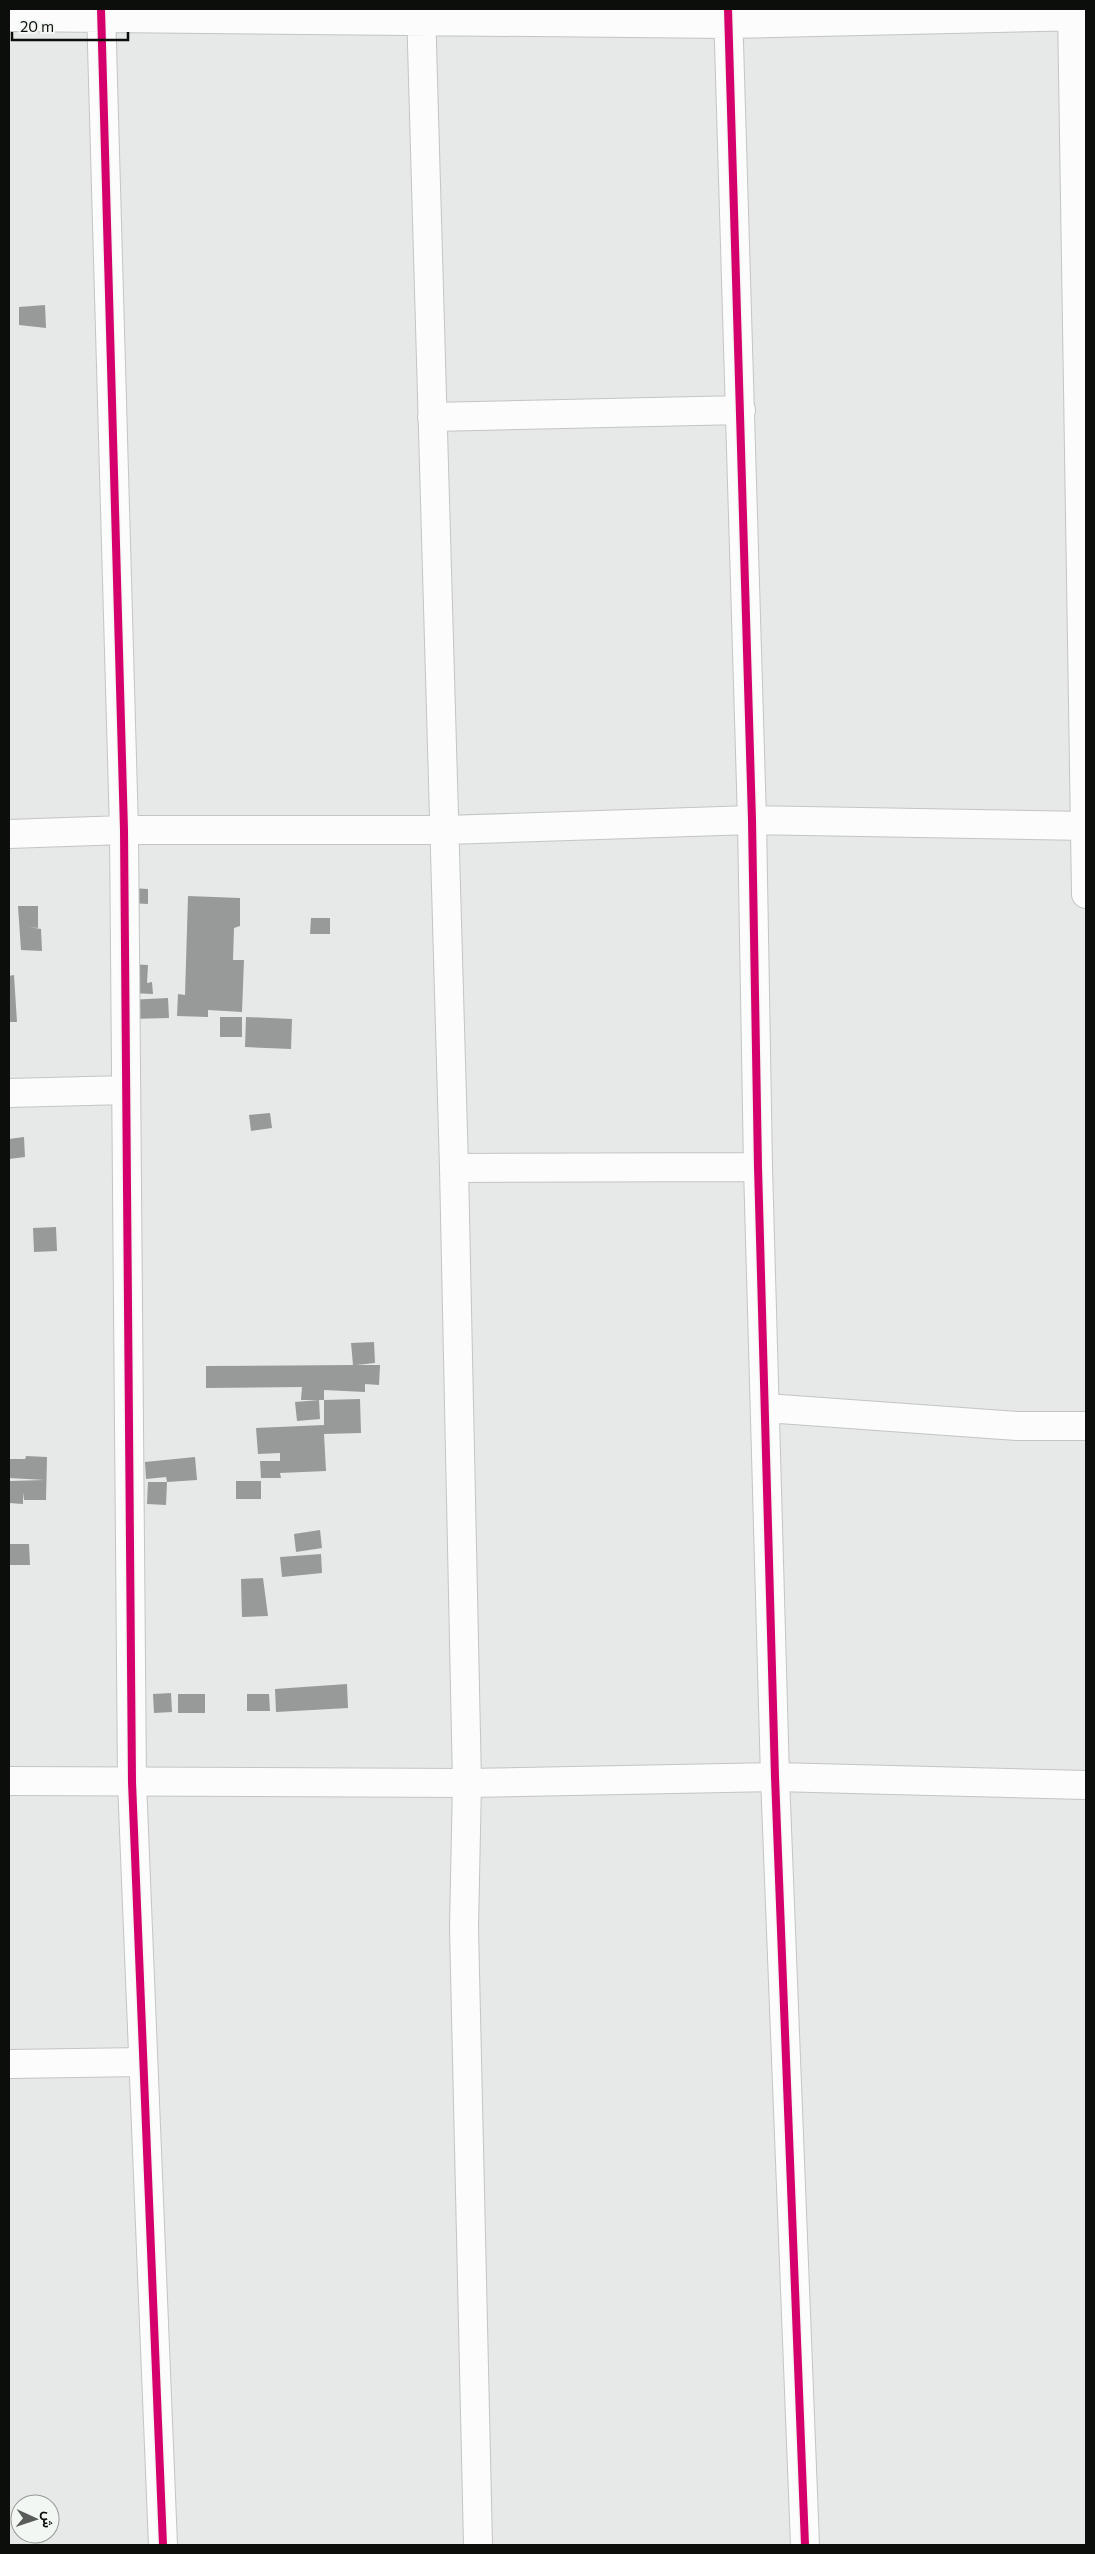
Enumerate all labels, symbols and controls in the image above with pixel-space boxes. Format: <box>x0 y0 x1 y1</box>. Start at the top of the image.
scale bar <box>12 10 129 42</box>
text: 20 m <box>20 17 54 35</box>
north arrow <box>10 2494 60 2544</box>
text: ش <box>39 2511 57 2529</box>

